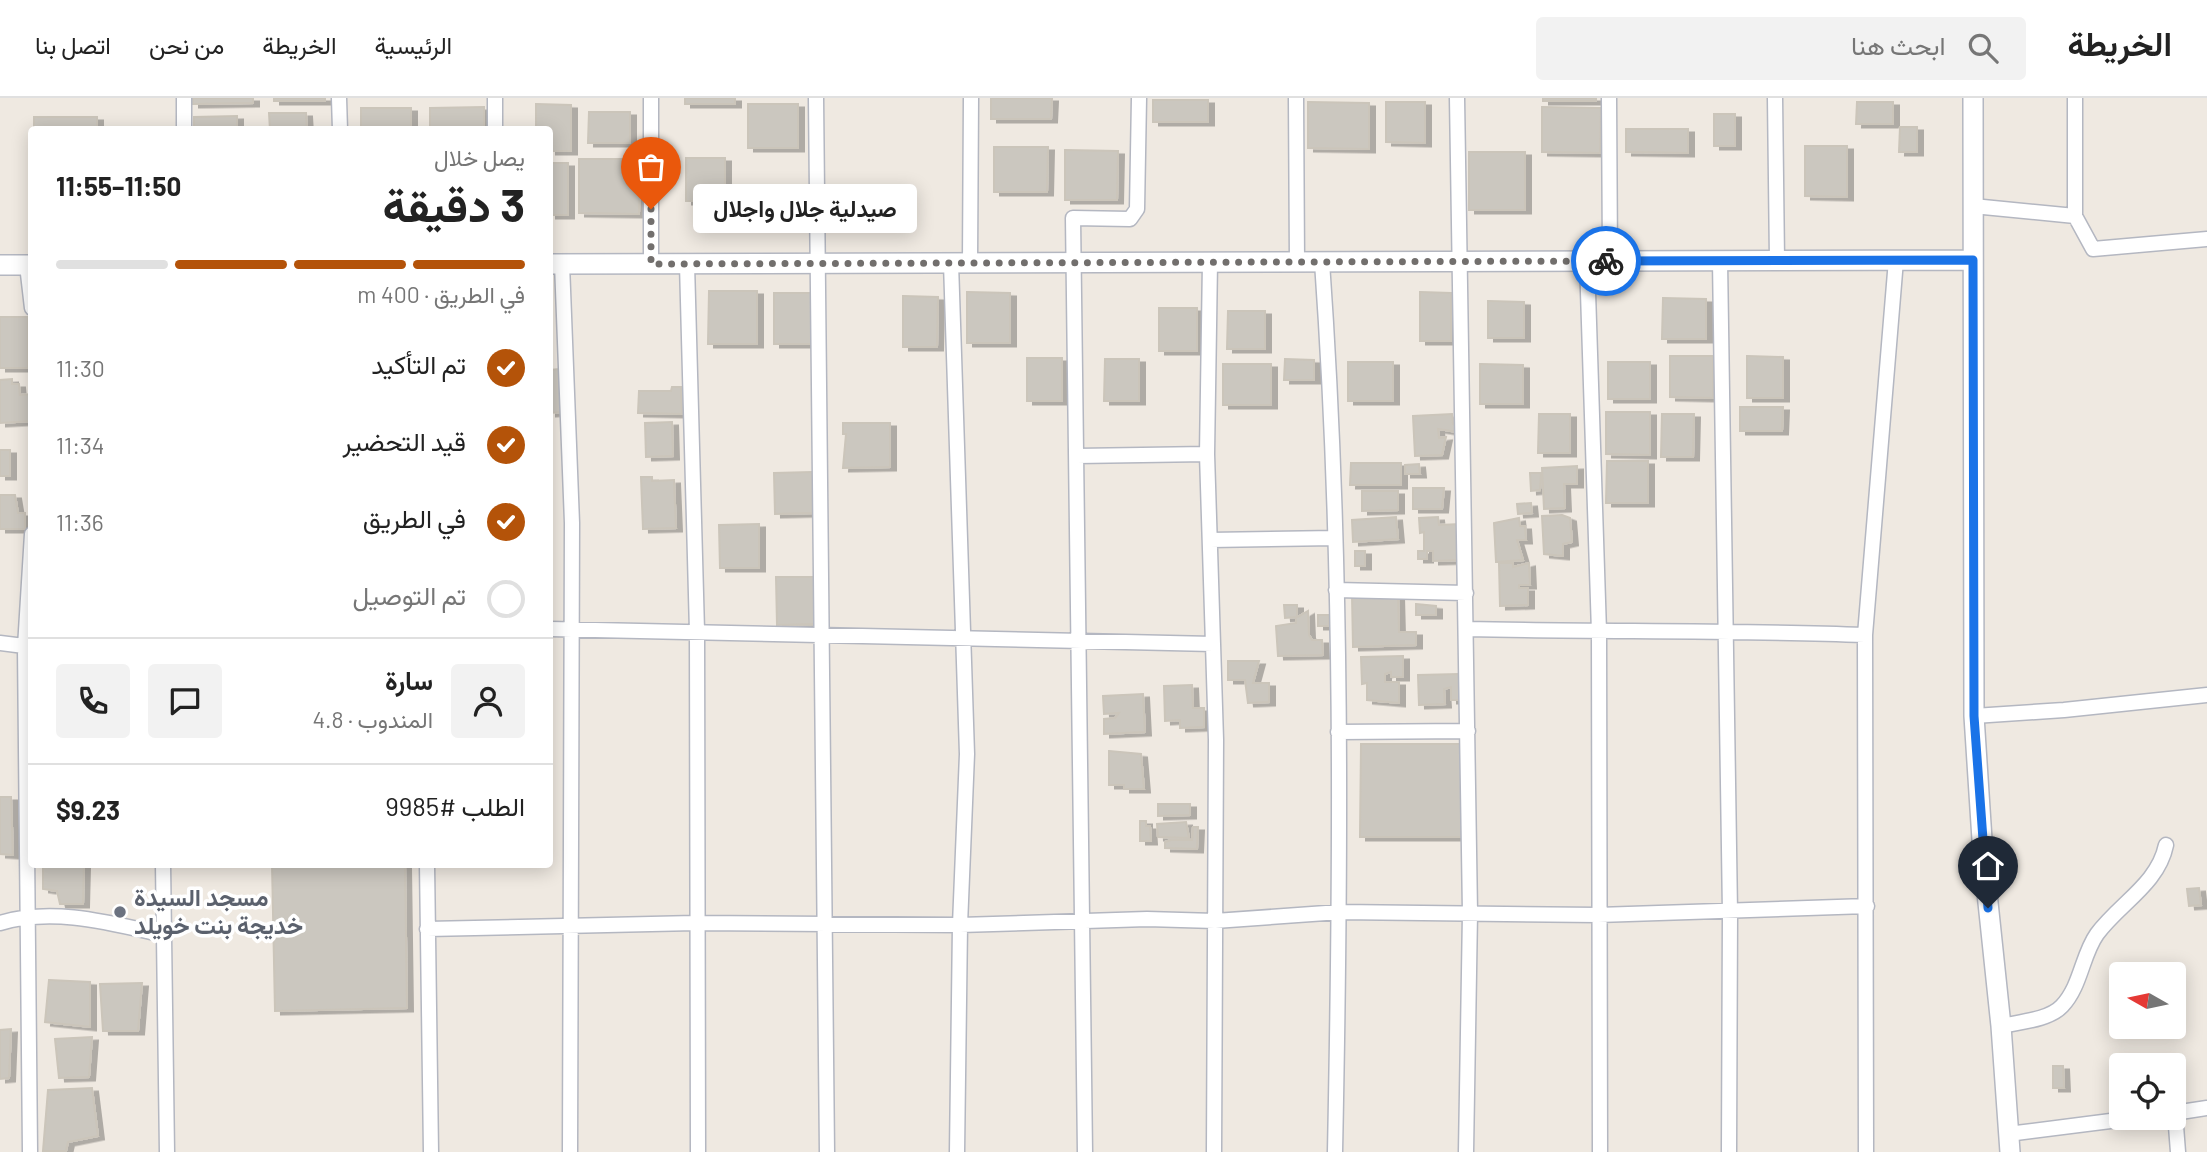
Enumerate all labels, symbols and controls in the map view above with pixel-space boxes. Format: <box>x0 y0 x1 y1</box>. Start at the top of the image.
search box <box>1536 17 2026 80</box>
text: الخريطة <box>2068 23 2172 63</box>
text: ابحث هنا <box>1851 29 1946 60</box>
icon: search <box>1964 29 2002 67</box>
text: اتصل بنا <box>35 30 111 59</box>
text: من نحن <box>149 30 224 59</box>
text: الخريطة <box>262 30 337 59</box>
text: الرئيسية <box>375 30 452 59</box>
pin <box>621 137 681 209</box>
text: يصل خلال <box>434 143 525 171</box>
icon: bag <box>632 148 670 186</box>
text: 11:50–11:55 <box>56 170 181 201</box>
text: 3 دقيقة <box>382 176 525 231</box>
callout: صيدلية جلال واجلال <box>693 184 917 234</box>
text: صيدلية جلال واجلال <box>713 194 897 222</box>
courier <box>1571 226 1641 296</box>
icon: bike <box>1587 242 1625 280</box>
text: في الطريق · 400 m <box>357 280 525 308</box>
text: تم التأكيد <box>371 348 466 379</box>
icon: check <box>487 349 525 387</box>
text: 11:30 <box>56 354 105 382</box>
text: قيد التحضير <box>342 425 466 456</box>
icon: check <box>487 426 525 464</box>
text: 11:34 <box>56 431 104 459</box>
text: في الطريق <box>363 502 466 533</box>
icon: check <box>487 503 525 541</box>
text: 11:36 <box>56 508 104 536</box>
text: تم التوصيل <box>352 579 466 610</box>
button: phone <box>56 664 130 738</box>
button: chat <box>148 664 222 738</box>
text: سارة <box>385 664 433 695</box>
button: person <box>451 664 525 738</box>
text: المندوب · 4.8 <box>312 705 433 733</box>
text: الطلب #9985 <box>385 790 525 821</box>
text: $9.23 <box>56 794 120 825</box>
pin <box>1958 836 2018 908</box>
icon: home <box>1969 847 2007 885</box>
place label: مسجد السيدة خديجة بنت خويلد <box>134 882 303 941</box>
marker: مسجد السيدة خديجة بنت خويلد <box>112 904 128 920</box>
north arrow <box>2109 962 2186 1040</box>
map controls <box>2109 962 2186 1130</box>
button: locate <box>2109 1053 2186 1130</box>

